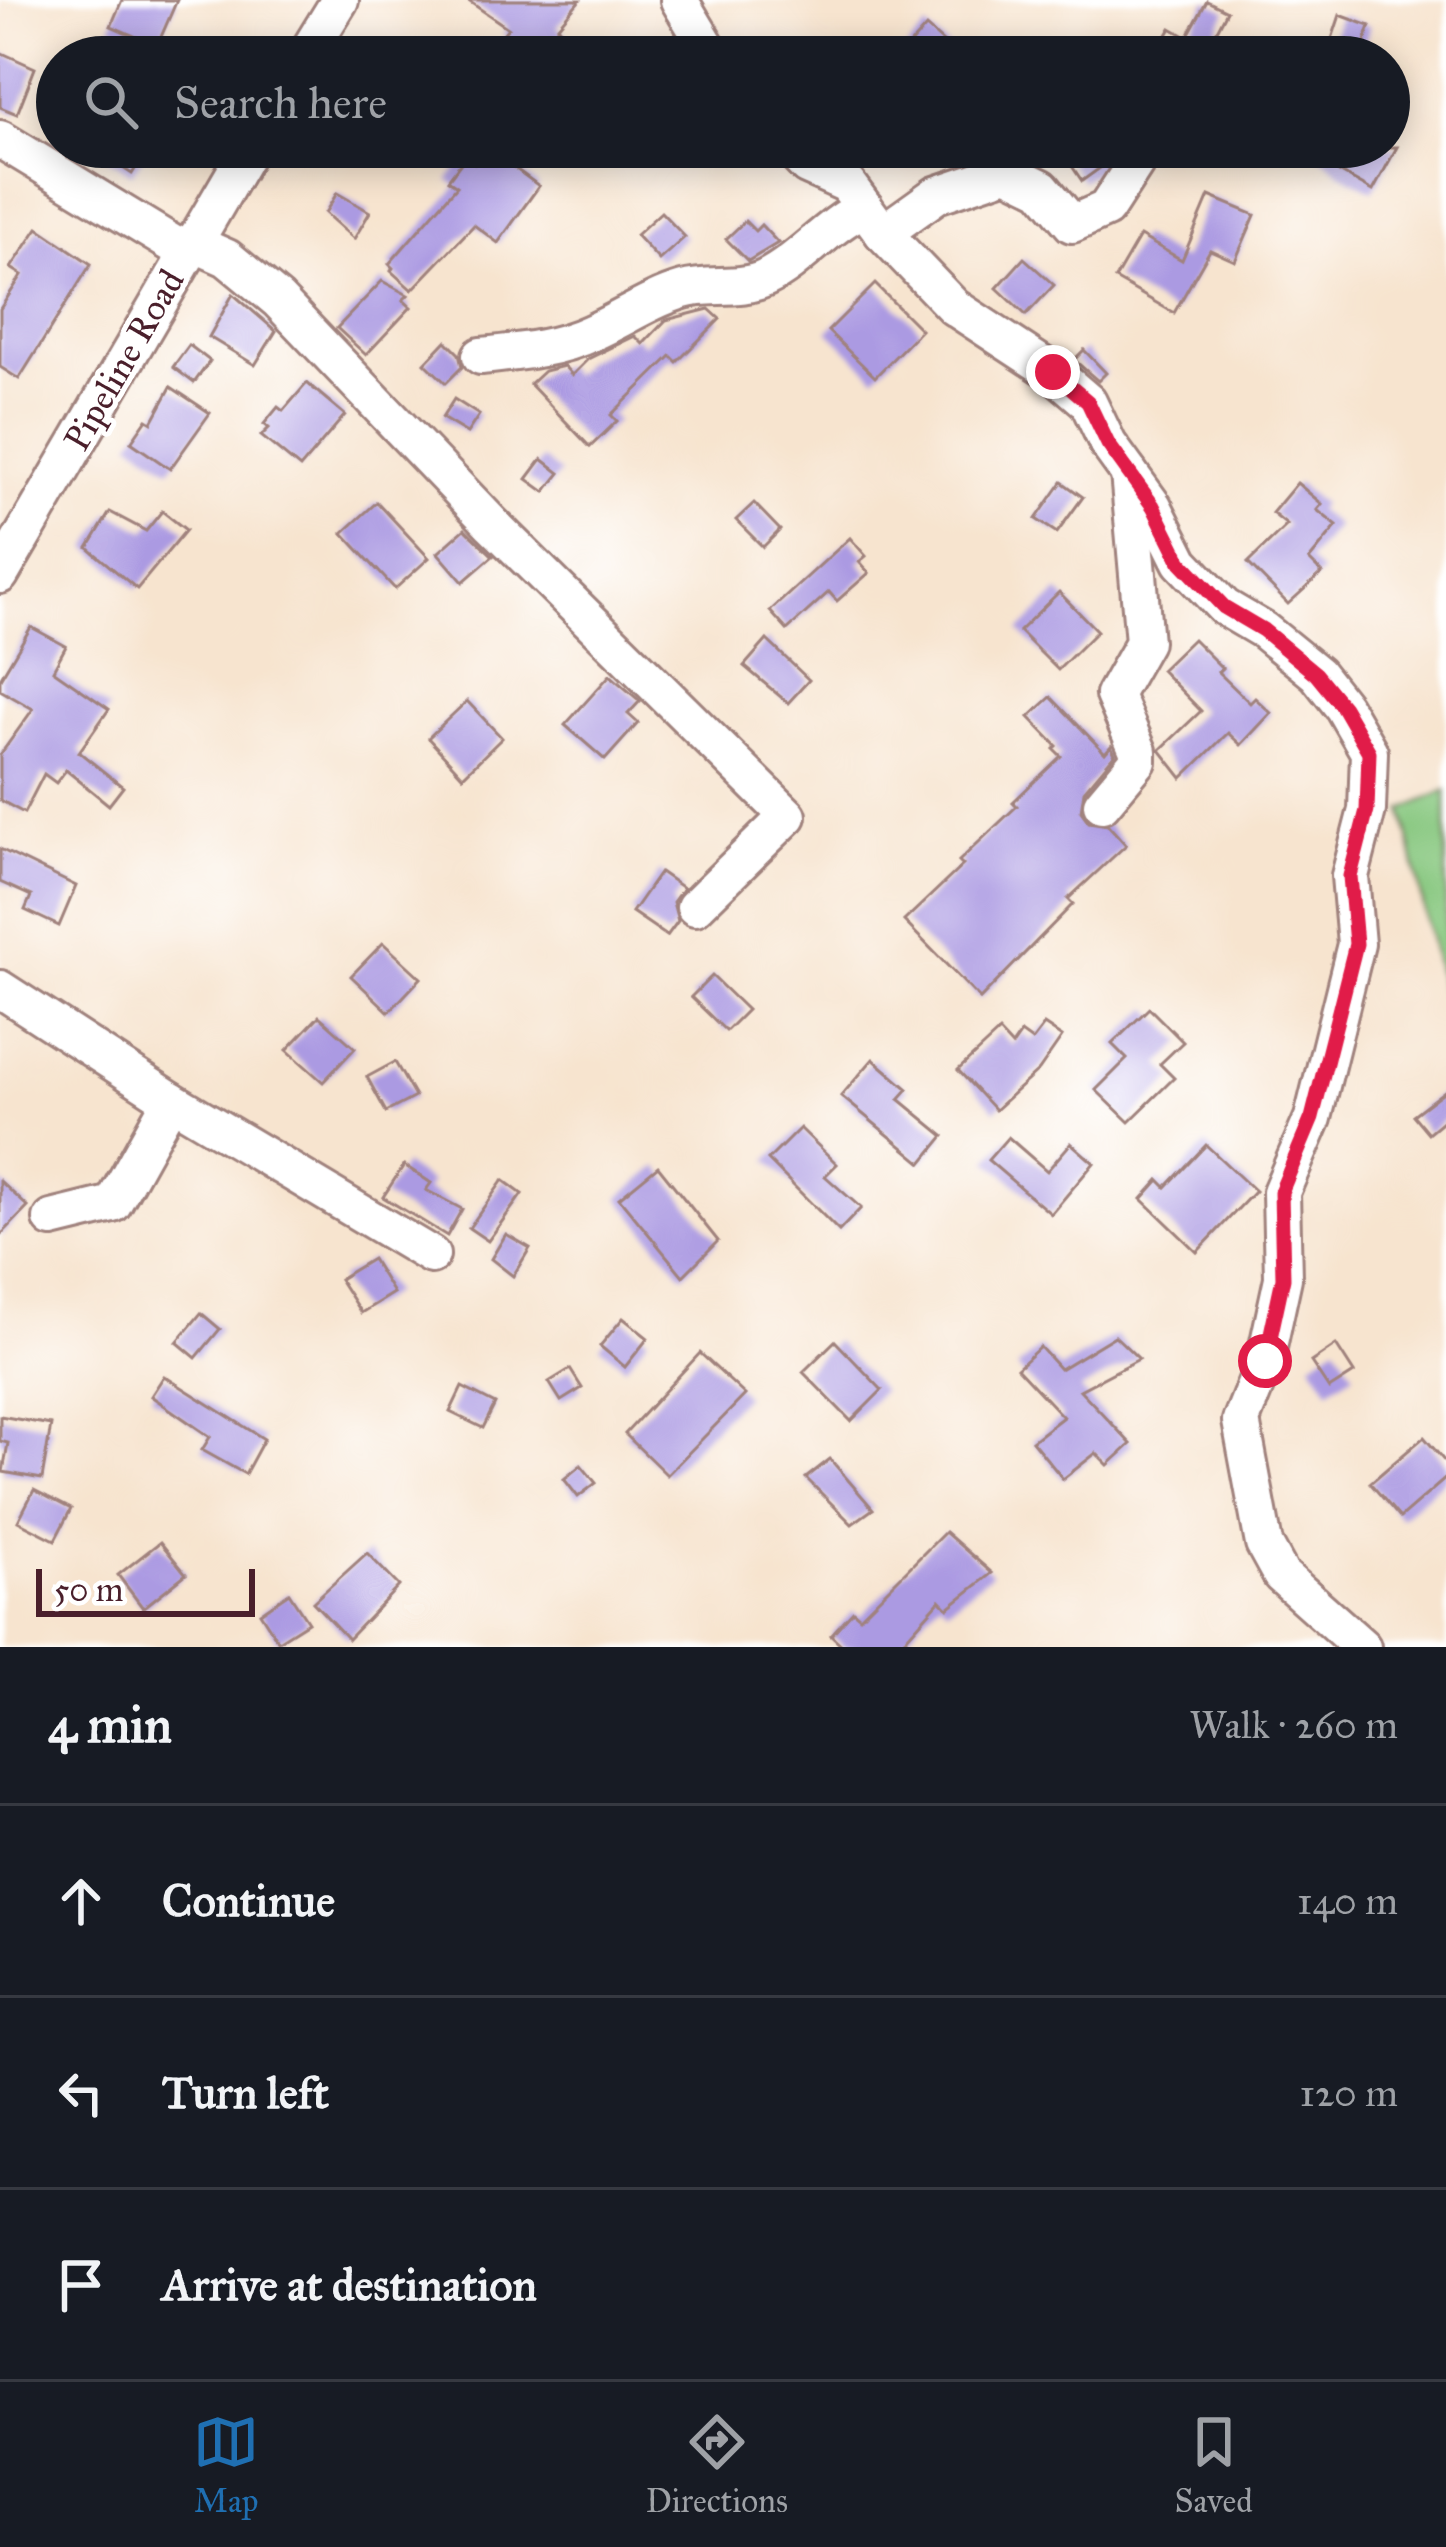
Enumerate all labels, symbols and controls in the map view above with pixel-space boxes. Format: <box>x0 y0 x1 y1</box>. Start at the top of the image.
search box <box>36 36 1410 168</box>
icon: search <box>78 69 144 135</box>
text: Search here <box>174 75 387 130</box>
street label: Pipeline Road <box>54 261 194 459</box>
route end <box>1026 345 1080 399</box>
route start <box>1238 1334 1292 1388</box>
scale bar <box>36 1563 255 1616</box>
text: 50 m <box>54 1570 123 1610</box>
text: 4 min <box>48 1694 172 1756</box>
text: Walk · 260 m <box>1189 1701 1398 1749</box>
icon: ahead <box>48 1868 114 1934</box>
text: Continue <box>162 1873 335 1928</box>
text: 140 m <box>1297 1877 1398 1925</box>
icon: left <box>48 2060 114 2126</box>
text: Turn left <box>162 2065 329 2120</box>
text: 120 m <box>1299 2069 1398 2117</box>
icon: arrive <box>48 2252 114 2318</box>
text: Arrive at destination <box>162 2257 537 2312</box>
tab: Map <box>193 2409 259 2521</box>
tab: Directions <box>646 2409 788 2521</box>
tab: Saved <box>1174 2409 1253 2521</box>

